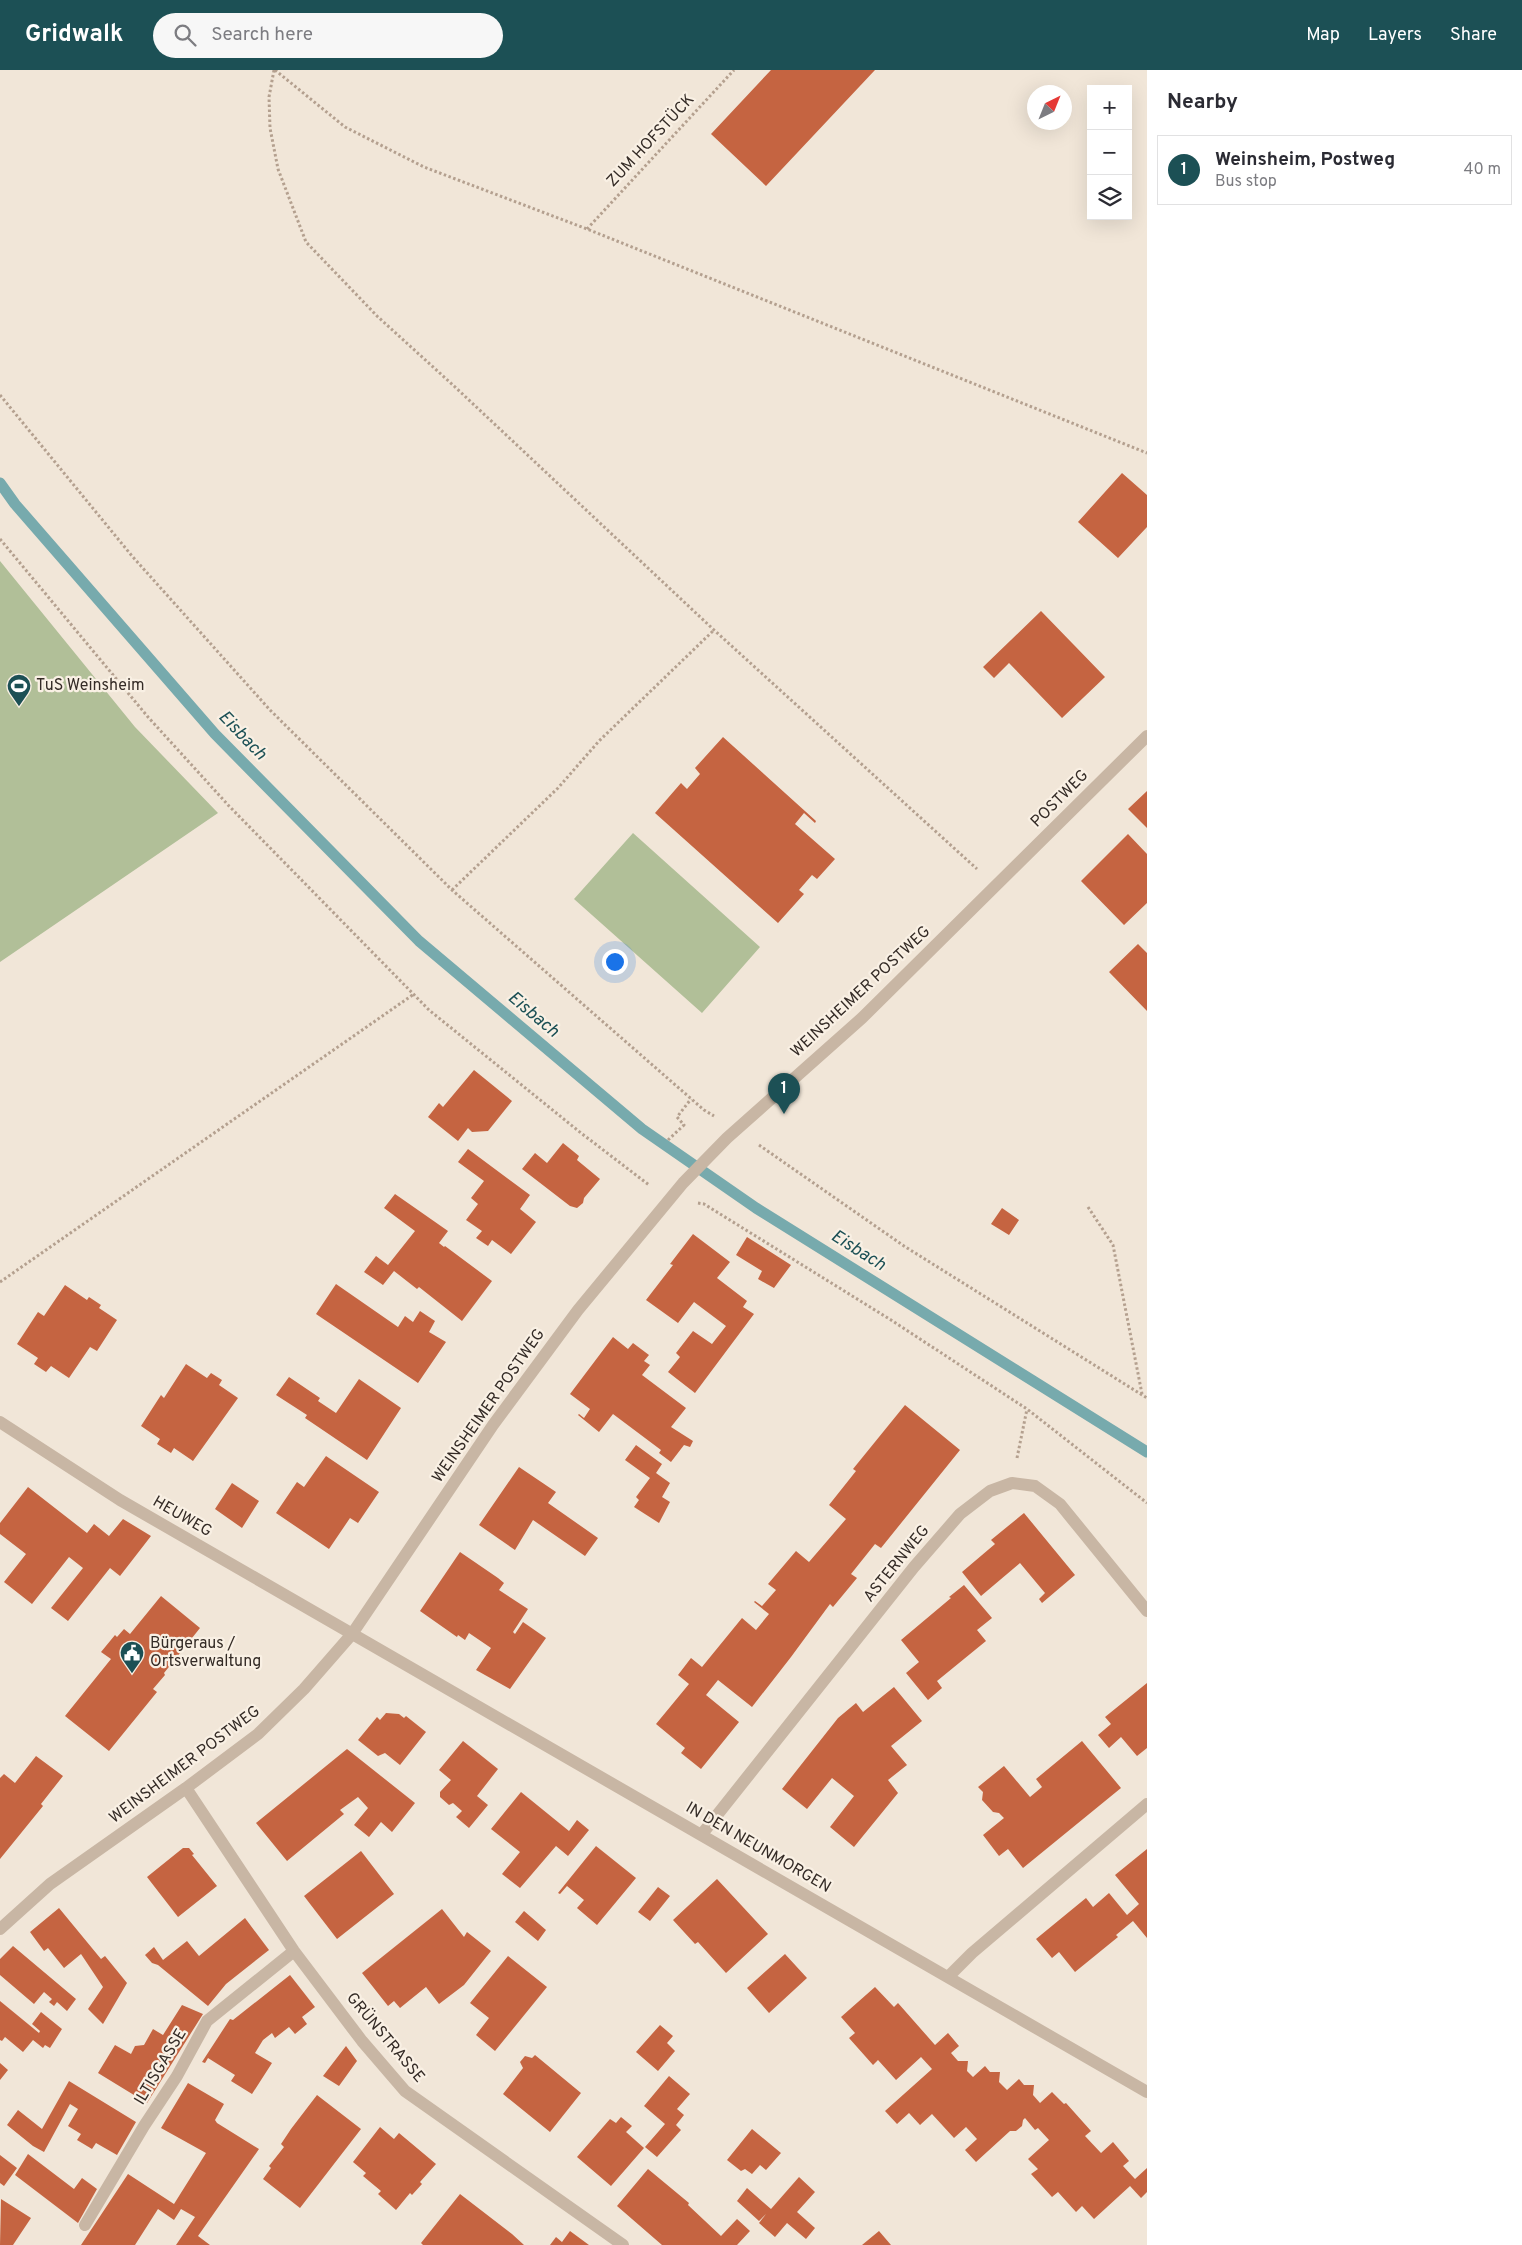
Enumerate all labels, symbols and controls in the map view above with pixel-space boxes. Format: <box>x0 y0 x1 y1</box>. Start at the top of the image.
search box <box>153 13 503 58</box>
text: Gridwalk <box>25 20 123 50</box>
icon: search <box>171 21 199 49</box>
text: Search here <box>211 23 313 47</box>
text: Map <box>1306 24 1340 47</box>
text: Layers <box>1368 24 1422 47</box>
text: Share <box>1450 24 1497 47</box>
north arrow <box>1027 85 1072 130</box>
map controls <box>1087 85 1132 220</box>
button: + <box>1087 85 1132 130</box>
street label: ZUM HOFSTÜCK <box>601 89 699 192</box>
text: Nearby <box>1167 89 1238 116</box>
button: − <box>1087 130 1132 175</box>
text: Weinsheim, Postweg <box>1215 148 1395 172</box>
text: 1 <box>1181 160 1187 180</box>
text: 40 m <box>1463 160 1501 180</box>
text: Bus stop <box>1215 172 1277 192</box>
button: layers <box>1087 175 1132 220</box>
sports icon: TuS Weinsheim <box>6 673 32 707</box>
place label: TuS Weinsheim <box>36 676 145 696</box>
water label: Eisbach <box>213 706 271 766</box>
street label: POSTWEG <box>1027 766 1093 832</box>
street label: WEINSHEIMER POSTWEG <box>787 922 935 1062</box>
your location <box>602 949 628 975</box>
water label: Eisbach <box>502 987 564 1043</box>
pin: 1 <box>768 1073 800 1114</box>
water label: Eisbach <box>826 1225 890 1277</box>
street label: WEINSHEIMER POSTWEG <box>428 1325 550 1487</box>
street label: HEUWEG <box>149 1492 215 1542</box>
street label: ASTERNWEG <box>860 1521 934 1607</box>
place label: Bürgeraus / Ortsverwaltung <box>150 1634 261 1672</box>
public building icon: Bürgeraus / Ortsverwaltung <box>119 1640 145 1674</box>
street label: WEINSHEIMER POSTWEG <box>106 1702 264 1828</box>
street label: IN DEN NEUNMORGEN <box>682 1798 834 1898</box>
street label: GRÜNSTRASSE <box>341 1987 430 2087</box>
street label: ILTISGASSE <box>130 2025 192 2109</box>

